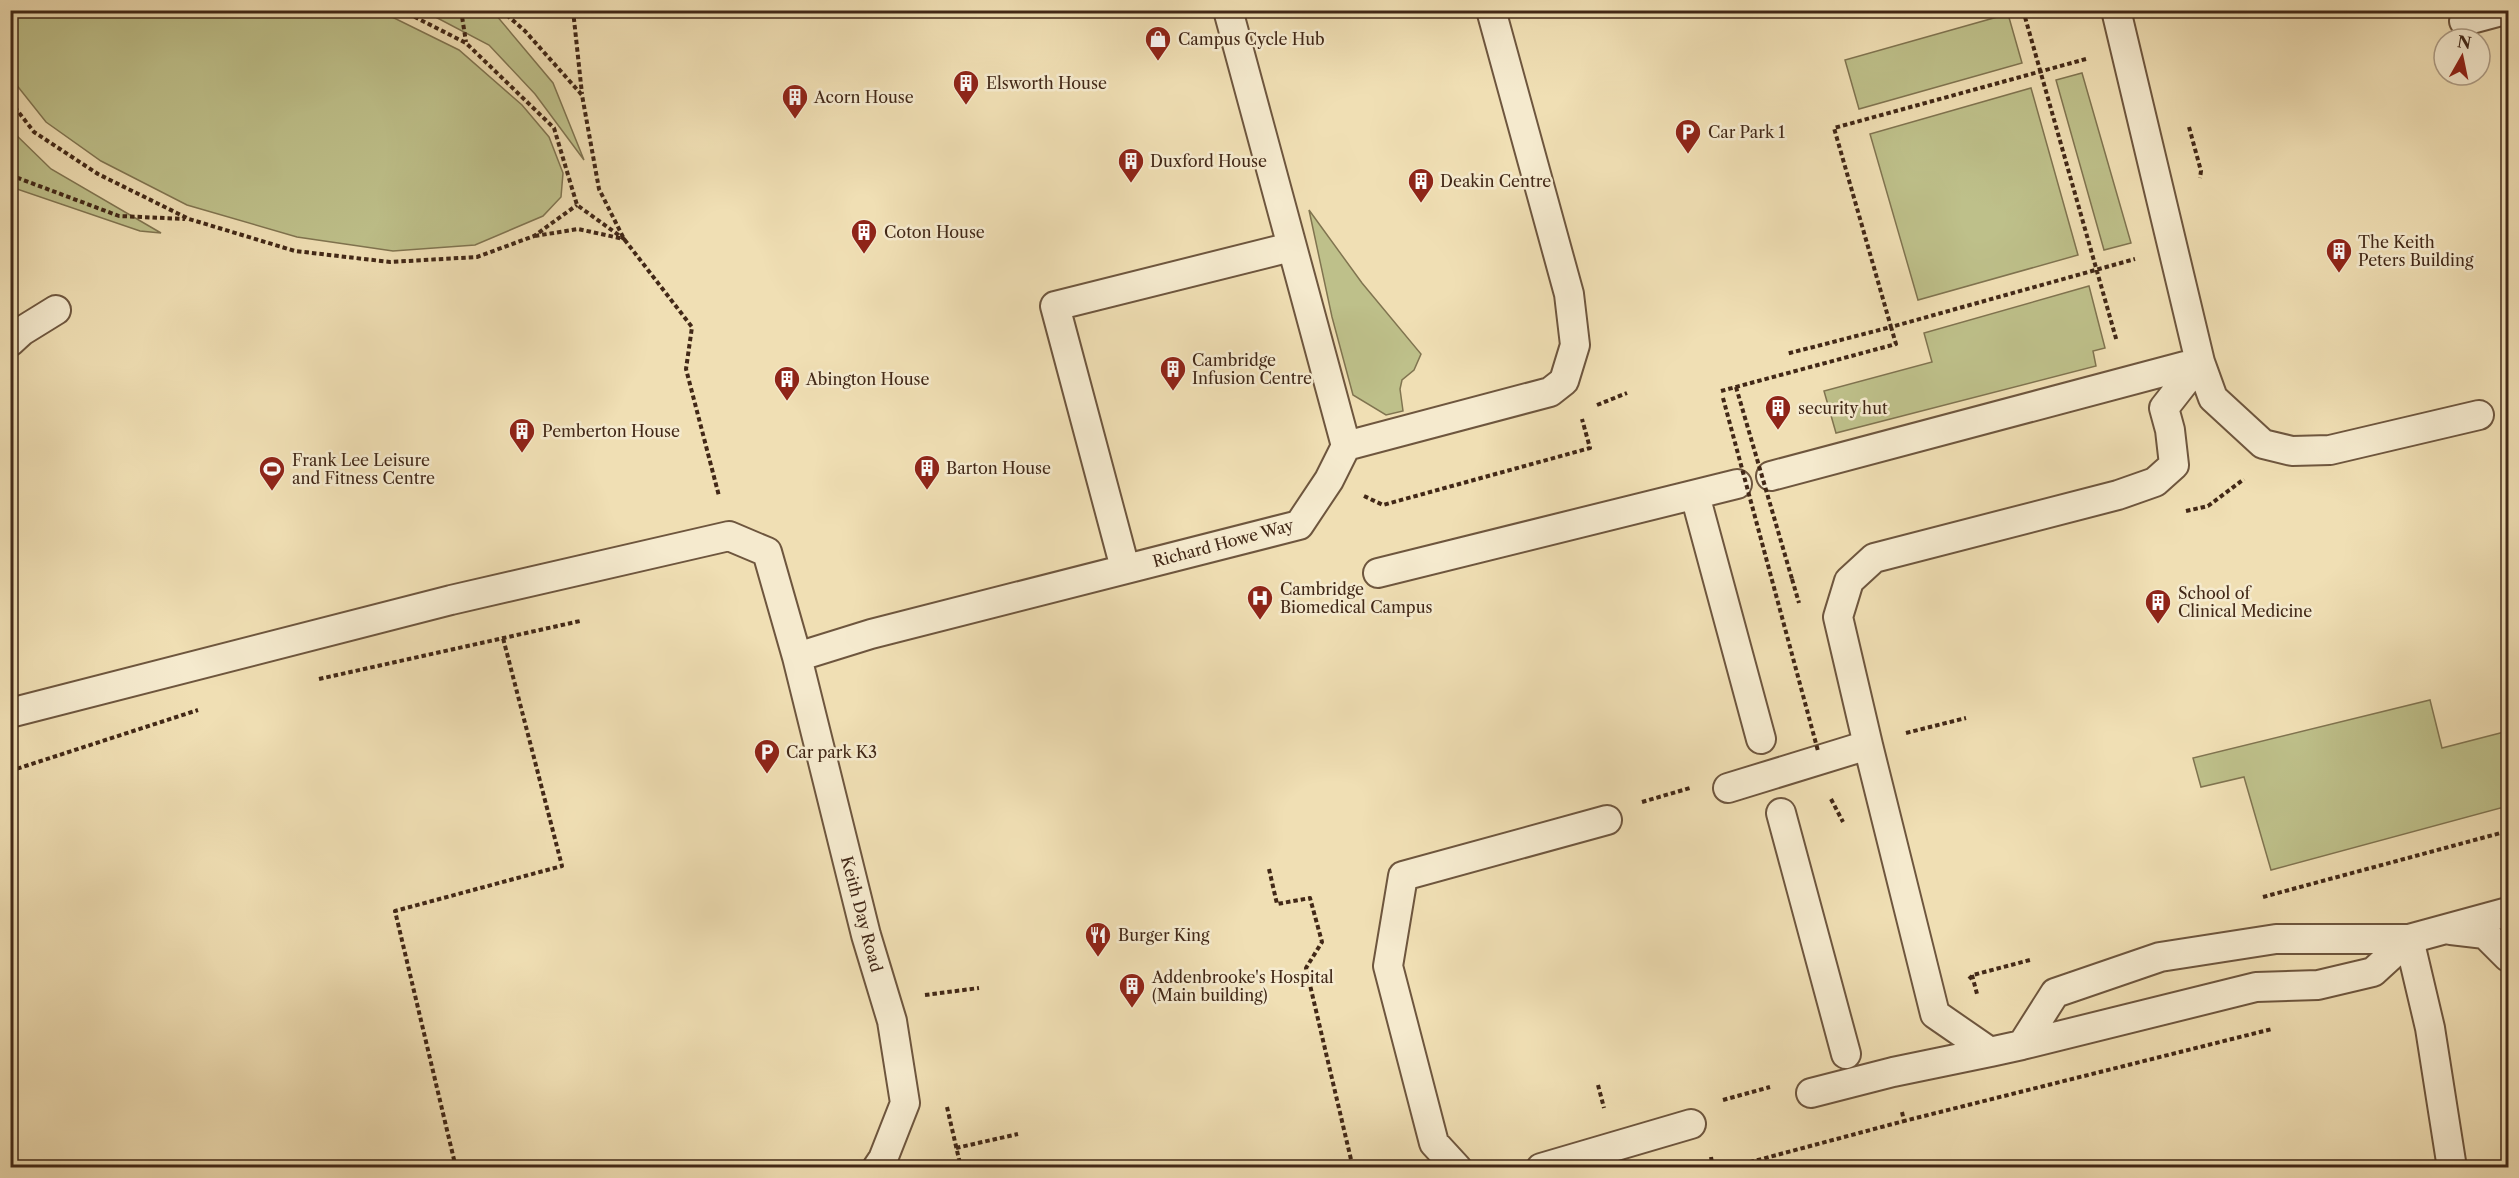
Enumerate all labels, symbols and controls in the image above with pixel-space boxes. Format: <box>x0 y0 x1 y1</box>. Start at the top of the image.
shop icon: Campus Cycle Hub <box>1143 24 1173 62</box>
north arrow <box>2432 27 2492 87</box>
place label: Campus Cycle Hub <box>1178 29 1325 49</box>
text: N <box>2456 31 2473 53</box>
building icon: Elsworth House <box>951 68 981 106</box>
place label: Elsworth House <box>986 73 1107 93</box>
building icon: Acorn House <box>780 82 810 120</box>
place label: Acorn House <box>813 87 914 107</box>
parking icon: Car Park 1 <box>1673 117 1703 155</box>
place label: Car Park 1 <box>1708 122 1785 142</box>
building icon: Duxford House <box>1116 146 1146 184</box>
place label: Duxford House <box>1150 151 1267 171</box>
building icon: Deakin Centre <box>1406 166 1436 204</box>
place label: Deakin Centre <box>1440 171 1551 191</box>
building icon: Coton House <box>849 217 879 255</box>
place label: Coton House <box>884 222 985 242</box>
place label: The Keith Peters Building <box>2358 232 2474 270</box>
building icon: The Keith Peters Building <box>2324 236 2354 274</box>
place label: Cambridge Infusion Centre <box>1192 350 1312 388</box>
building icon: Cambridge Infusion Centre <box>1158 354 1188 392</box>
building icon: Abington House <box>772 364 802 402</box>
place label: Abington House <box>805 369 930 389</box>
building icon: security hut <box>1763 393 1793 431</box>
place label: security hut <box>1798 398 1888 418</box>
building icon: Pemberton House <box>507 416 537 454</box>
place label: Pemberton House <box>542 421 680 441</box>
place label: Frank Lee Leisure and Fitness Centre <box>292 450 435 488</box>
building icon: Barton House <box>912 453 942 491</box>
sports icon: Frank Lee Leisure and Fitness Centre <box>257 454 287 492</box>
place label: Barton House <box>946 458 1051 478</box>
street label: Richard Howe Way <box>1150 514 1297 571</box>
place label: Cambridge Biomedical Campus <box>1280 579 1433 617</box>
hospital icon: Cambridge Biomedical Campus <box>1245 583 1275 621</box>
place label: School of Clinical Medicine <box>2178 583 2312 621</box>
building icon: School of Clinical Medicine <box>2143 587 2173 625</box>
parking icon: Car park K3 <box>752 737 782 775</box>
place label: Car park K3 <box>786 742 877 762</box>
street label: Keith Day Road <box>837 854 887 974</box>
restaurant icon: Burger King <box>1083 920 1113 958</box>
place label: Burger King <box>1118 925 1210 945</box>
place label: Addenbrooke's Hospital (Main building) <box>1151 967 1334 1005</box>
building icon: Addenbrooke's Hospital (Main building) <box>1117 971 1147 1009</box>

